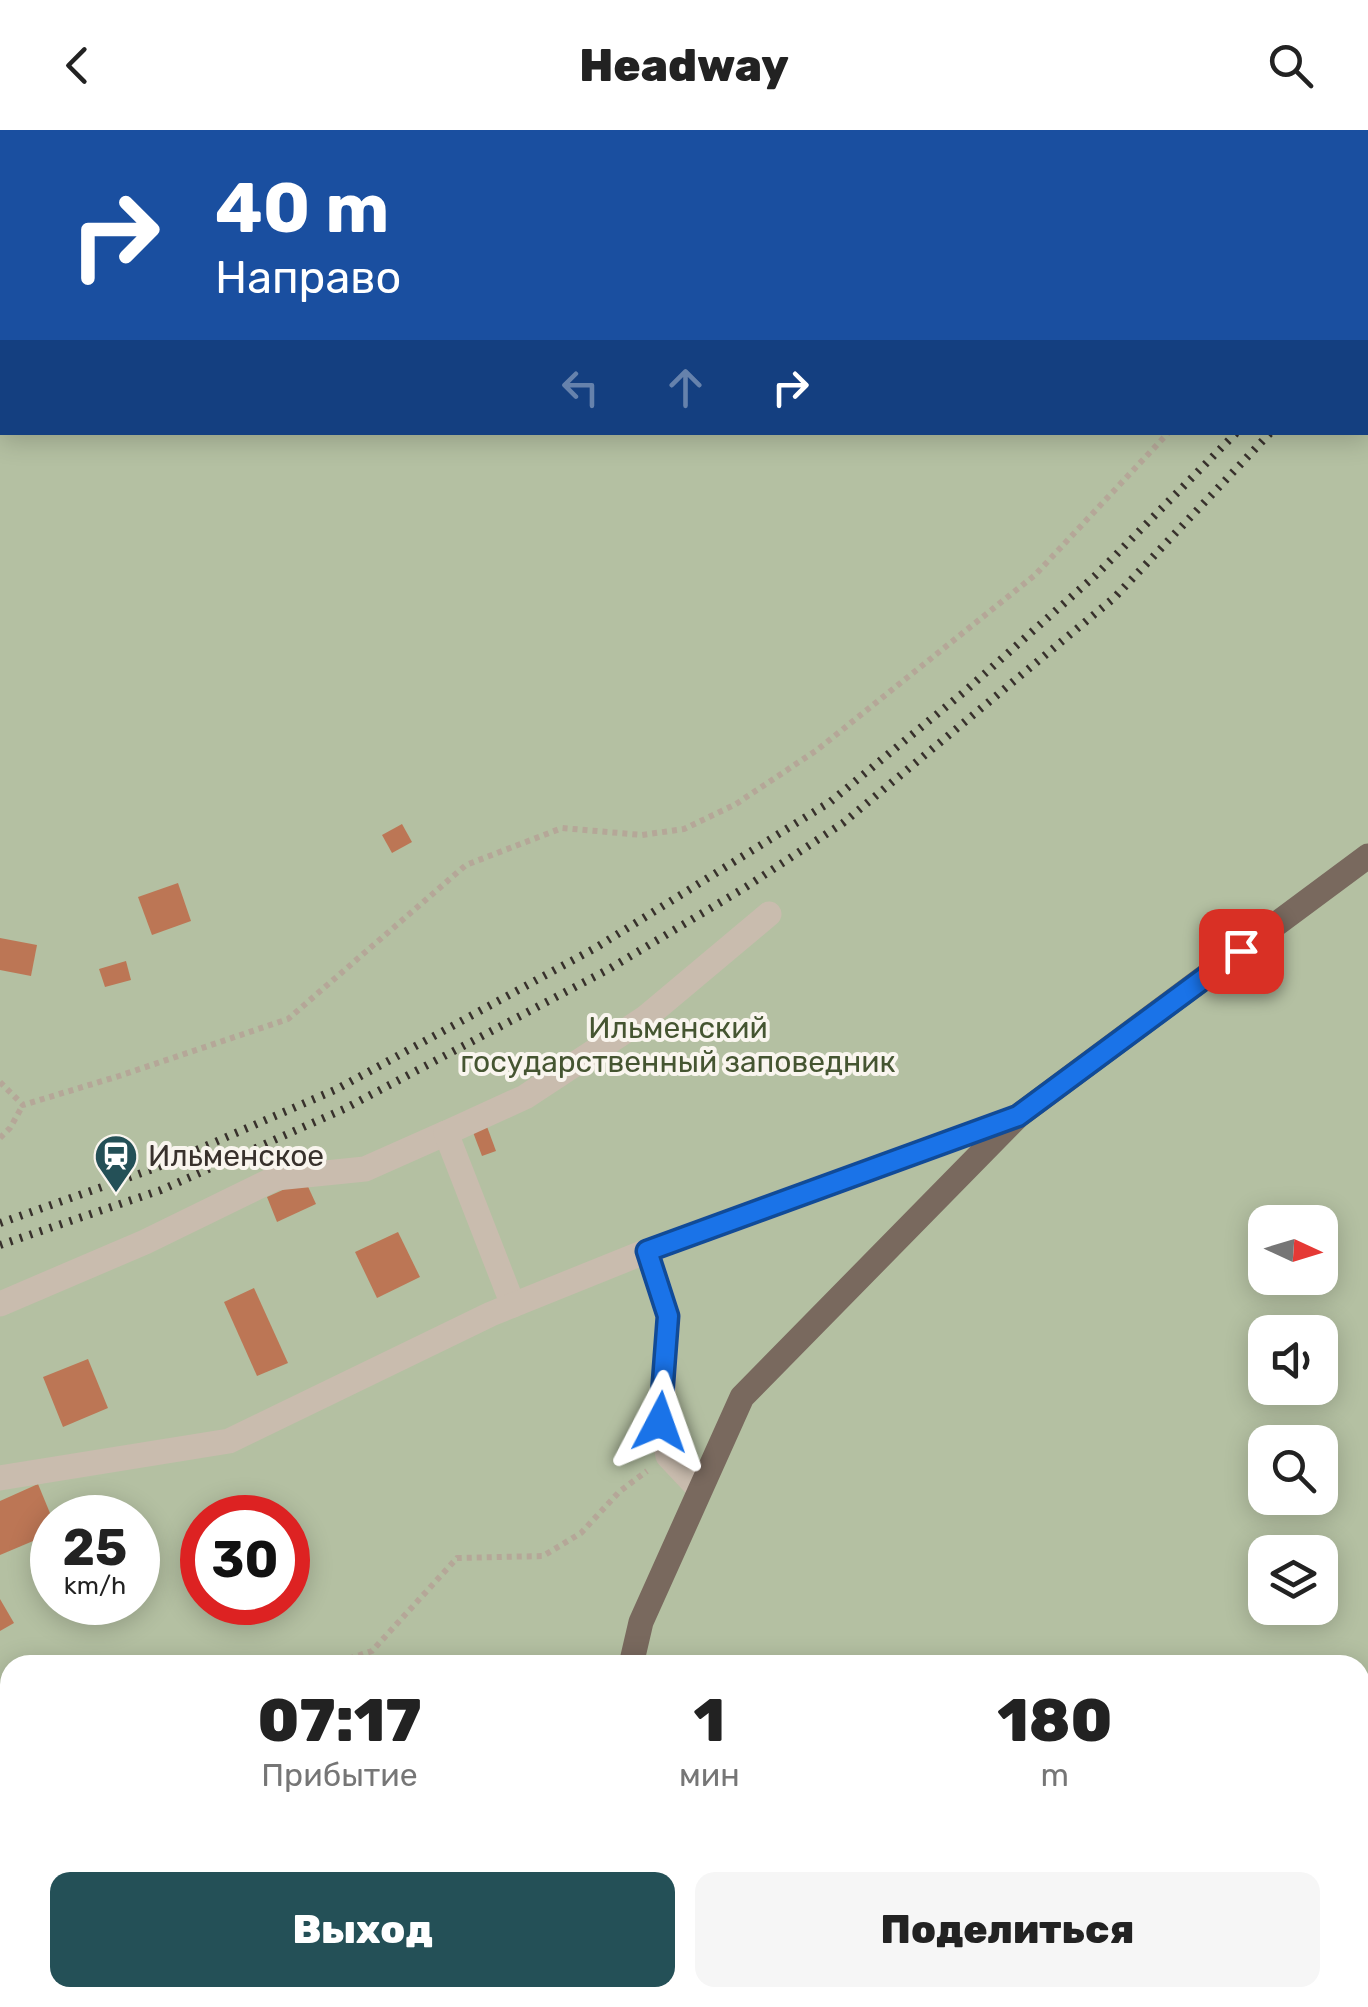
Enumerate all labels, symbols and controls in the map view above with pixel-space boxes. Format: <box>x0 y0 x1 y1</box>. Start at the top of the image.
icon: back <box>50 38 105 93</box>
icon: search <box>1263 38 1318 93</box>
text: Headway <box>579 39 789 92</box>
text: 40 m <box>215 167 389 250</box>
icon: right <box>50 170 180 300</box>
text: Направо <box>215 251 401 304</box>
icon: left <box>553 360 608 415</box>
icon: ahead <box>658 360 713 415</box>
icon: right <box>763 360 818 415</box>
pin <box>1199 909 1284 994</box>
icon: arrive <box>1214 924 1269 979</box>
park label: Ильменский государственный заповедник <box>460 1010 896 1080</box>
station icon: Ильменское <box>93 1133 139 1194</box>
place label: Ильменское <box>148 1138 324 1174</box>
north arrow <box>1248 1205 1338 1295</box>
map controls <box>1248 1205 1338 1625</box>
button: sound <box>1248 1315 1338 1405</box>
position arrow <box>608 1370 712 1474</box>
button: search <box>1248 1425 1338 1515</box>
speed limit sign: 30 <box>180 1495 310 1625</box>
text: 25 <box>63 1518 127 1578</box>
button: layers <box>1248 1535 1338 1625</box>
text: km/h <box>64 1571 126 1600</box>
text: 07:17 <box>258 1685 421 1756</box>
text: 1 <box>694 1685 725 1756</box>
text: 180 <box>997 1685 1112 1756</box>
text: Прибытие <box>261 1756 418 1794</box>
text: мин <box>679 1756 740 1794</box>
text: m <box>1041 1756 1069 1794</box>
button: Выход <box>50 1872 675 1987</box>
button: Поделиться <box>695 1872 1320 1987</box>

